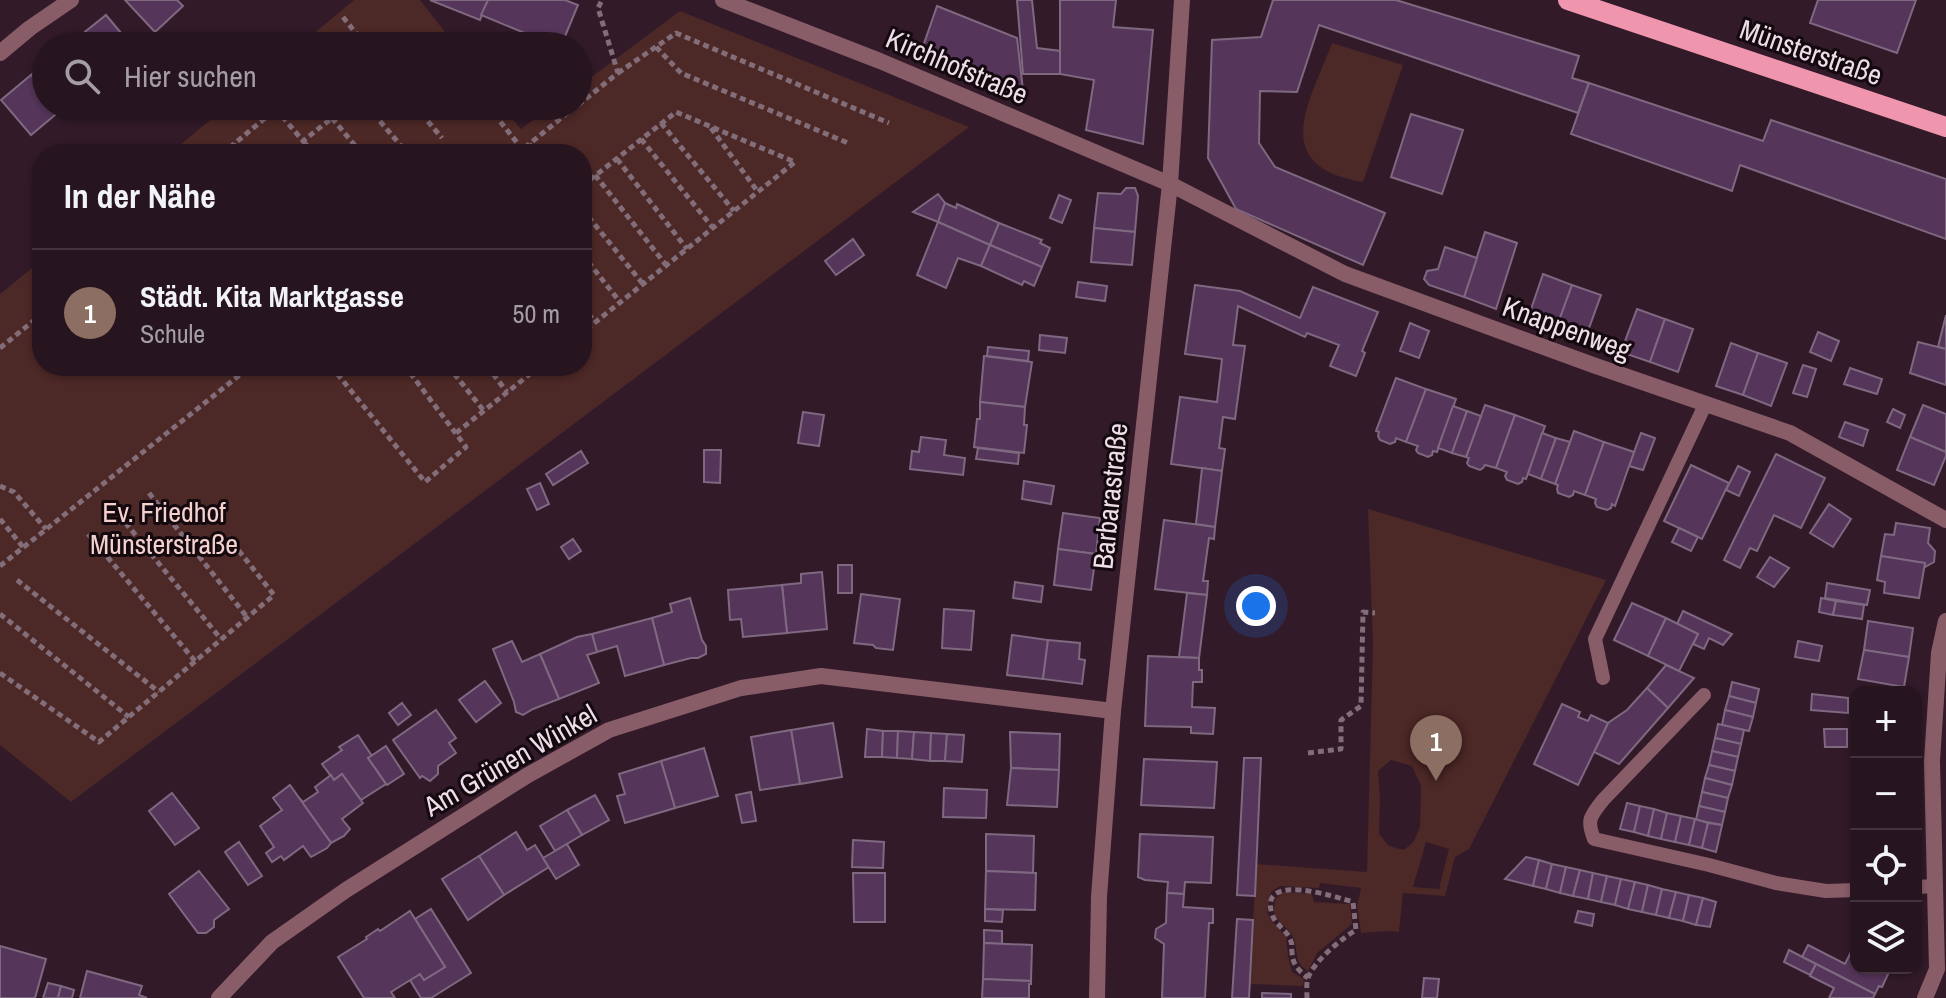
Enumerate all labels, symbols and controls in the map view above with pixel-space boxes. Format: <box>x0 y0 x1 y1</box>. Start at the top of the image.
street label: Münsterstraße <box>1735 10 1887 94</box>
street label: Kirchhofstraße <box>880 19 1034 113</box>
search box <box>32 32 592 120</box>
icon: search <box>60 54 104 98</box>
text: Hier suchen <box>124 56 257 96</box>
text: In der Nähe <box>64 173 216 219</box>
text: Städt. Kita Marktgasse <box>140 276 404 316</box>
street label: Knappenweg <box>1498 287 1637 369</box>
text: 1 <box>84 296 96 331</box>
text: 50 m <box>513 296 560 331</box>
text: Schule <box>140 316 205 351</box>
street label: Barbarastraße <box>1083 421 1137 571</box>
park label: Ev. Friedhof Münsterstraße <box>90 493 238 563</box>
your location <box>1236 586 1276 626</box>
map controls <box>1850 686 1922 974</box>
button: + <box>1850 686 1922 758</box>
street label: Am Grünen Winkel <box>416 695 603 825</box>
pin: 1 <box>1410 715 1462 781</box>
button: − <box>1850 758 1922 830</box>
button: locate <box>1850 830 1922 902</box>
button: layers <box>1850 902 1922 974</box>

